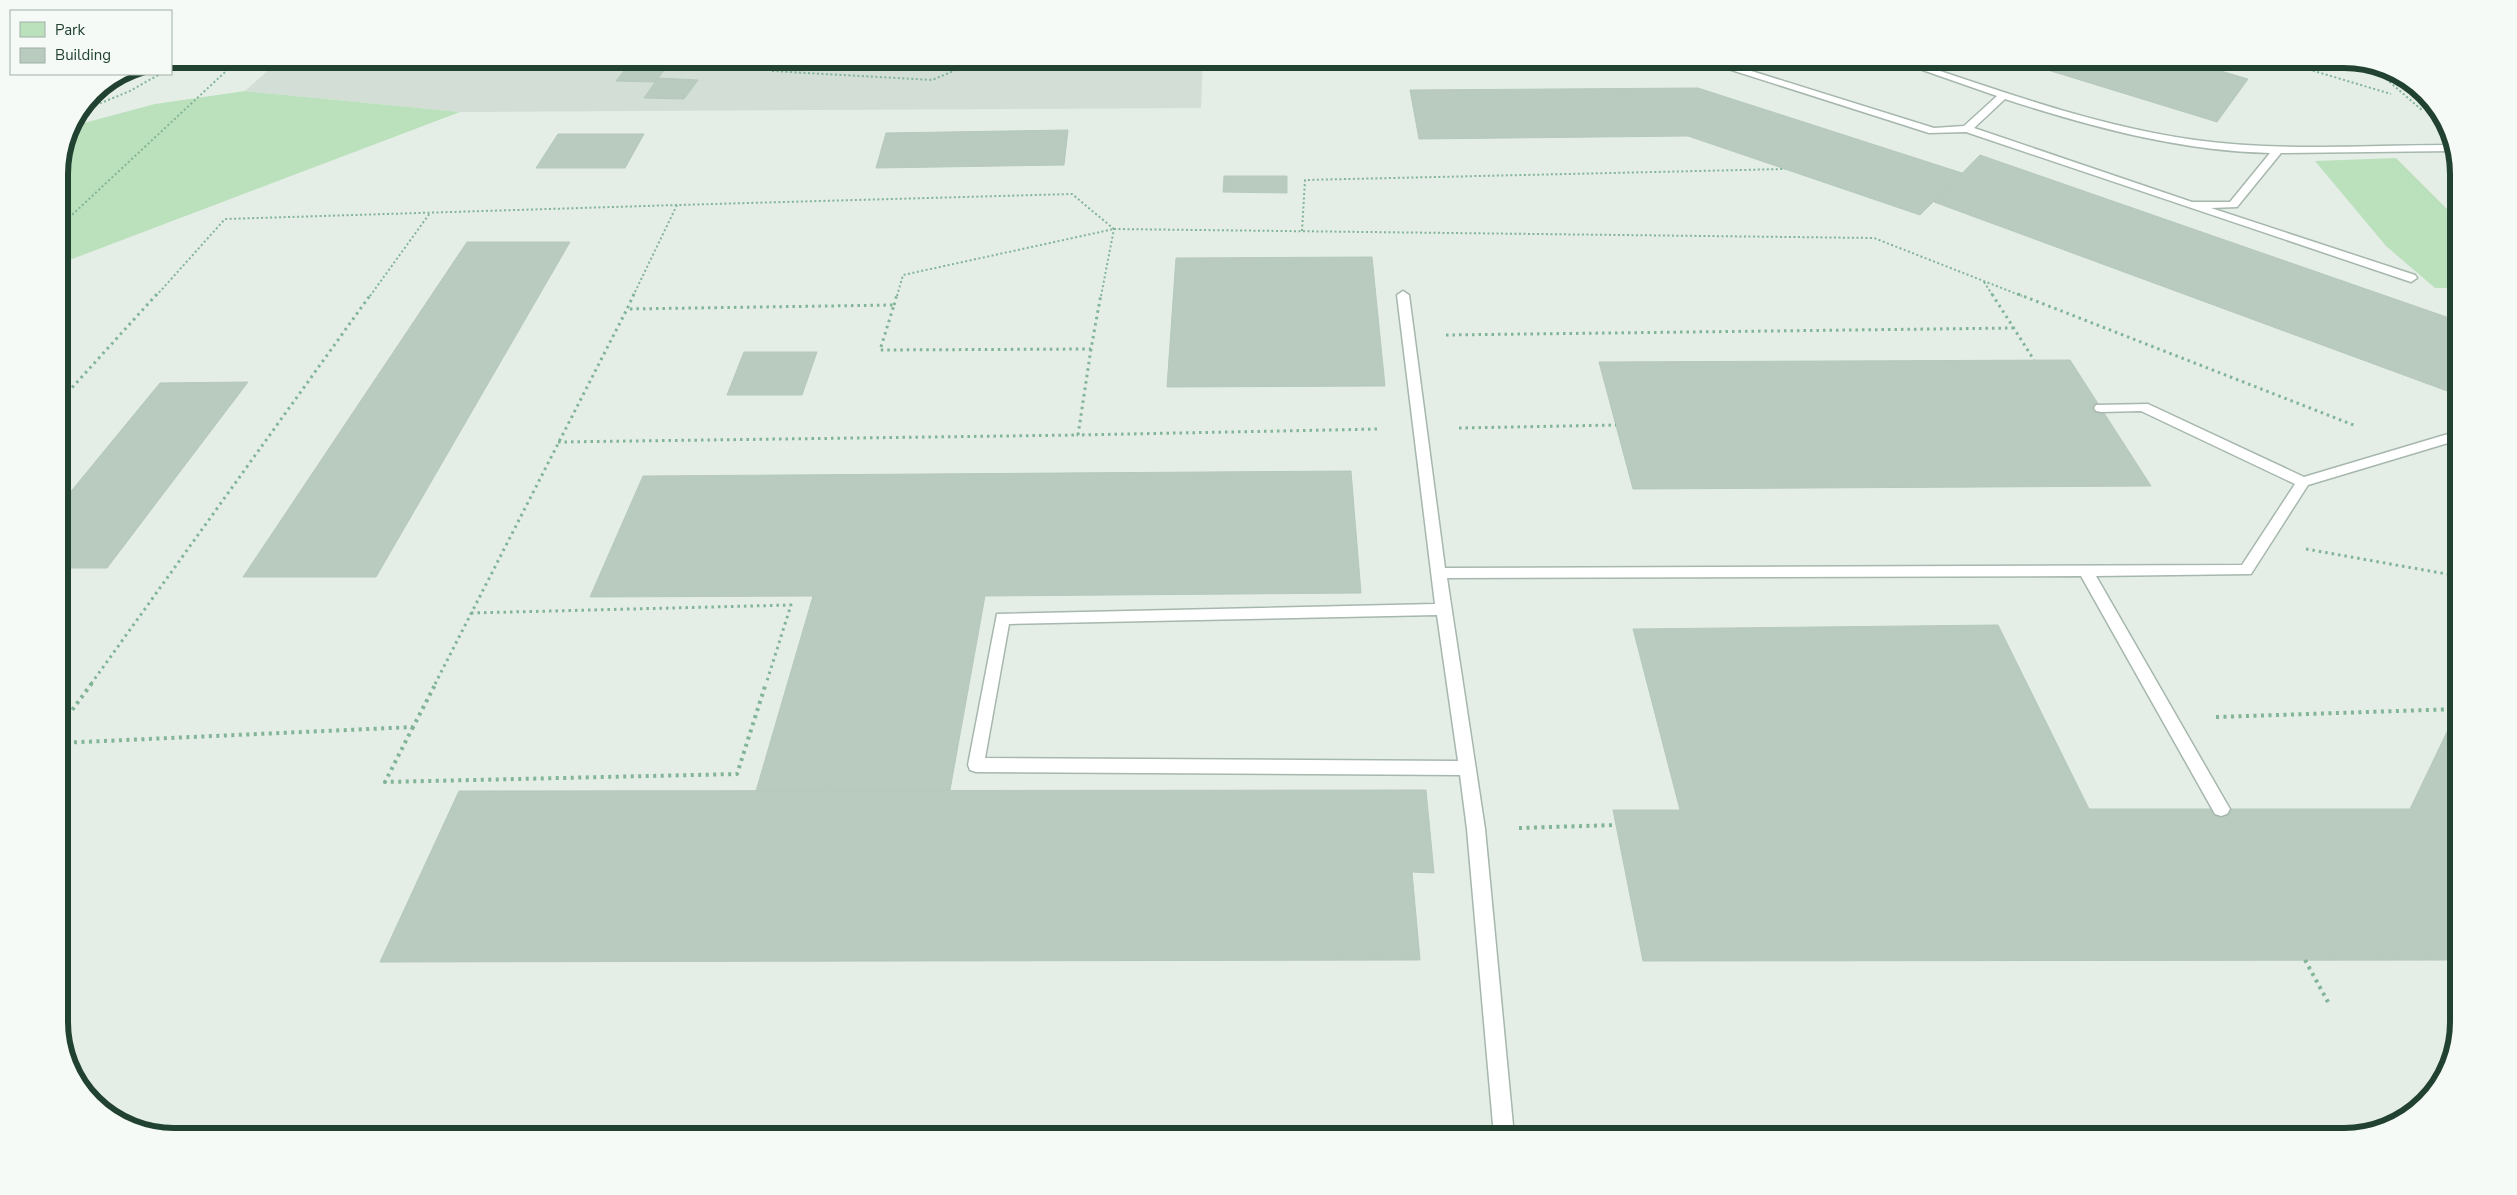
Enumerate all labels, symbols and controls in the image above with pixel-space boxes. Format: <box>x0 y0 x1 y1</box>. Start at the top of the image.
legend <box>10 10 172 75</box>
text: Park <box>55 20 85 40</box>
text: Building <box>55 45 111 65</box>

